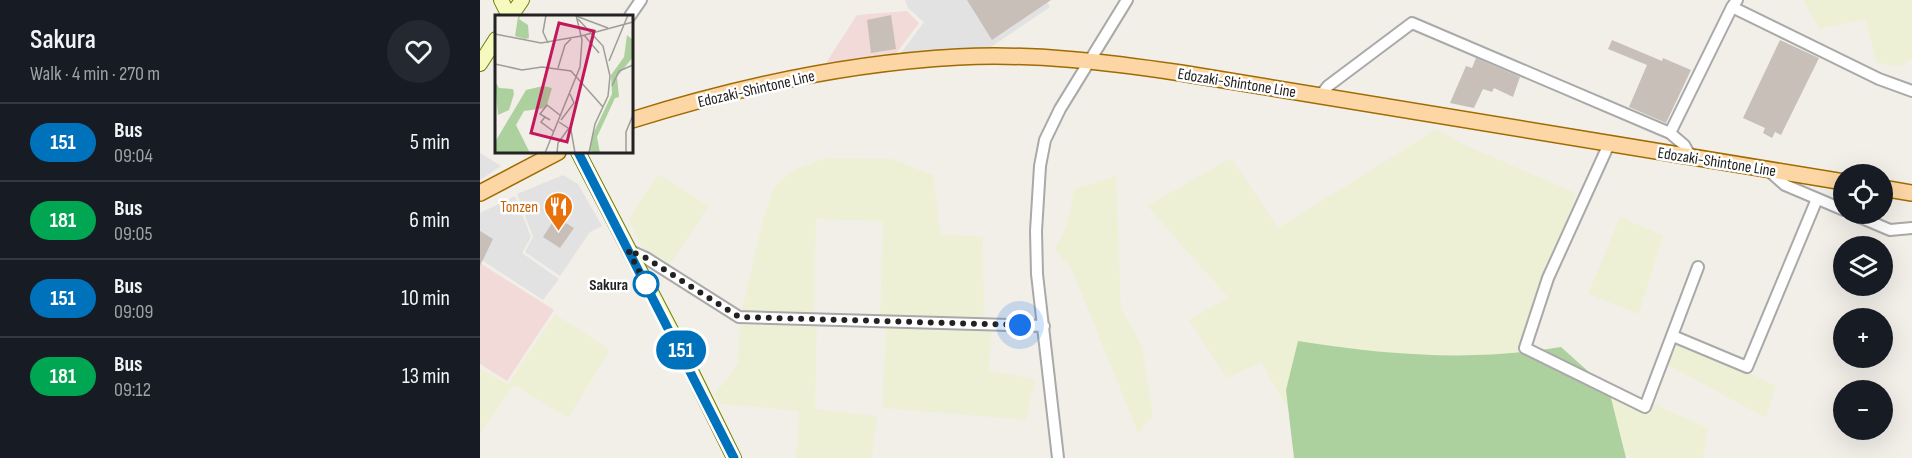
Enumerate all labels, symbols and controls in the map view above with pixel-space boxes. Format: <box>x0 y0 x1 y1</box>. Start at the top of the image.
inset map <box>495 15 633 153</box>
button: heart <box>387 20 450 83</box>
text: Sakura <box>30 23 96 56</box>
text: Walk · 4 min · 270 m <box>30 62 160 86</box>
street label: Edozaki-Shintone Line <box>1176 65 1297 102</box>
street label: Edozaki-Shintone Line <box>696 67 817 112</box>
text: Bus <box>114 117 143 144</box>
text: 5 min <box>410 129 450 156</box>
text: 151 <box>50 130 76 155</box>
text: 09:04 <box>114 144 153 168</box>
street label: Edozaki-Shintone Line <box>1656 144 1777 181</box>
map controls <box>1833 164 1893 440</box>
button: locate <box>1833 164 1893 224</box>
restaurant icon: Tonzen <box>543 190 575 232</box>
text: Bus <box>114 195 143 222</box>
place label: Tonzen <box>500 198 538 217</box>
text: 6 min <box>409 207 450 234</box>
text: 181 <box>50 208 76 233</box>
text: 09:05 <box>114 222 152 246</box>
button: layers <box>1833 236 1893 296</box>
marker: Sakura <box>633 271 659 297</box>
text: Bus <box>114 273 143 300</box>
place label: Sakura <box>589 276 628 295</box>
text: 10 min <box>401 285 450 312</box>
text: 151 <box>50 286 76 311</box>
text: 09:09 <box>114 300 153 324</box>
button: + <box>1833 308 1893 368</box>
your location <box>1005 310 1035 340</box>
line badge: 151 <box>646 330 716 370</box>
text: 151 <box>668 338 694 363</box>
text: Bus <box>114 351 143 378</box>
text: 13 min <box>402 363 450 390</box>
text: 181 <box>50 364 76 389</box>
text: 09:12 <box>114 378 151 402</box>
button: − <box>1833 380 1893 440</box>

